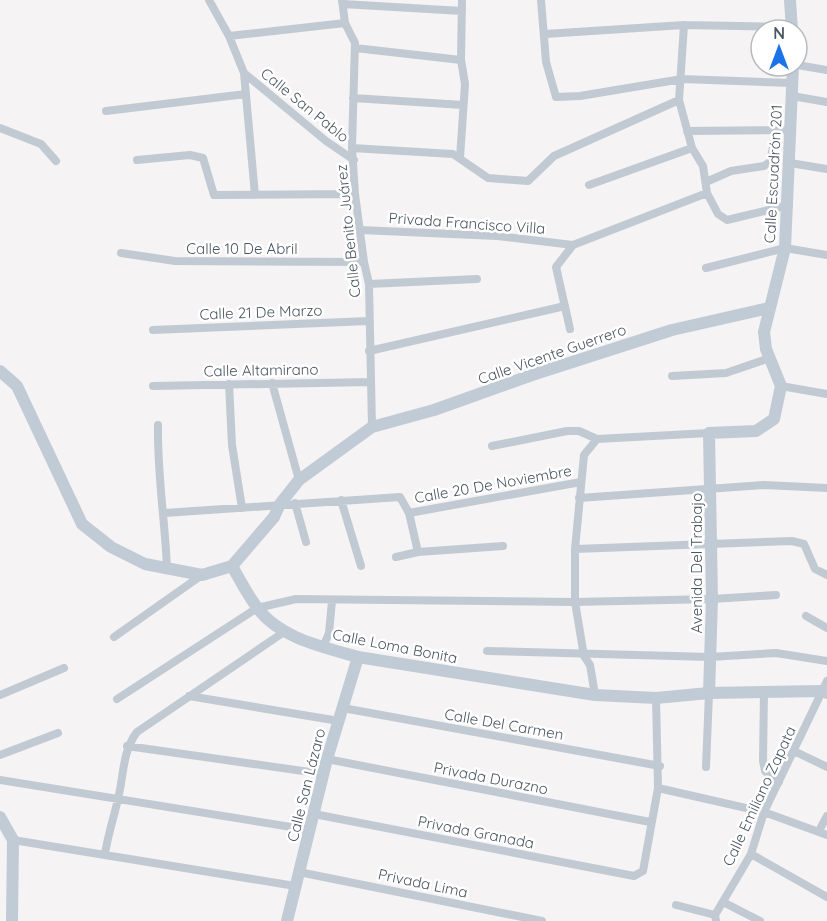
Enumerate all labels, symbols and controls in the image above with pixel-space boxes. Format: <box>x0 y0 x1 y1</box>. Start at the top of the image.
north arrow <box>749 18 809 78</box>
text: N <box>773 23 785 43</box>
street label: Calle San Pablo <box>257 64 353 146</box>
street label: Calle Escuadrón 201 <box>760 104 786 244</box>
street label: Calle Benito Juárez <box>332 163 364 299</box>
street label: Privada Francisco Villa <box>388 208 546 238</box>
street label: Calle 10 De Abril <box>186 239 298 258</box>
street label: Calle 21 De Marzo <box>199 300 323 324</box>
street label: Calle Vicente Guerrero <box>475 320 629 388</box>
street label: Calle Altamirano <box>203 359 319 381</box>
street label: Calle 20 De Noviembre <box>413 461 573 507</box>
street label: Avenida Del Trabajo <box>687 493 706 633</box>
street label: Calle Loma Bonita <box>331 625 459 667</box>
street label: Calle Del Carmen <box>443 704 565 744</box>
street label: Calle Emiliano Zapata <box>718 723 800 869</box>
street label: Calle San Lázaro <box>283 726 329 844</box>
street label: Privada Durazno <box>432 758 550 798</box>
street label: Privada Granada <box>416 811 536 853</box>
street label: Privada Lima <box>376 864 470 902</box>

